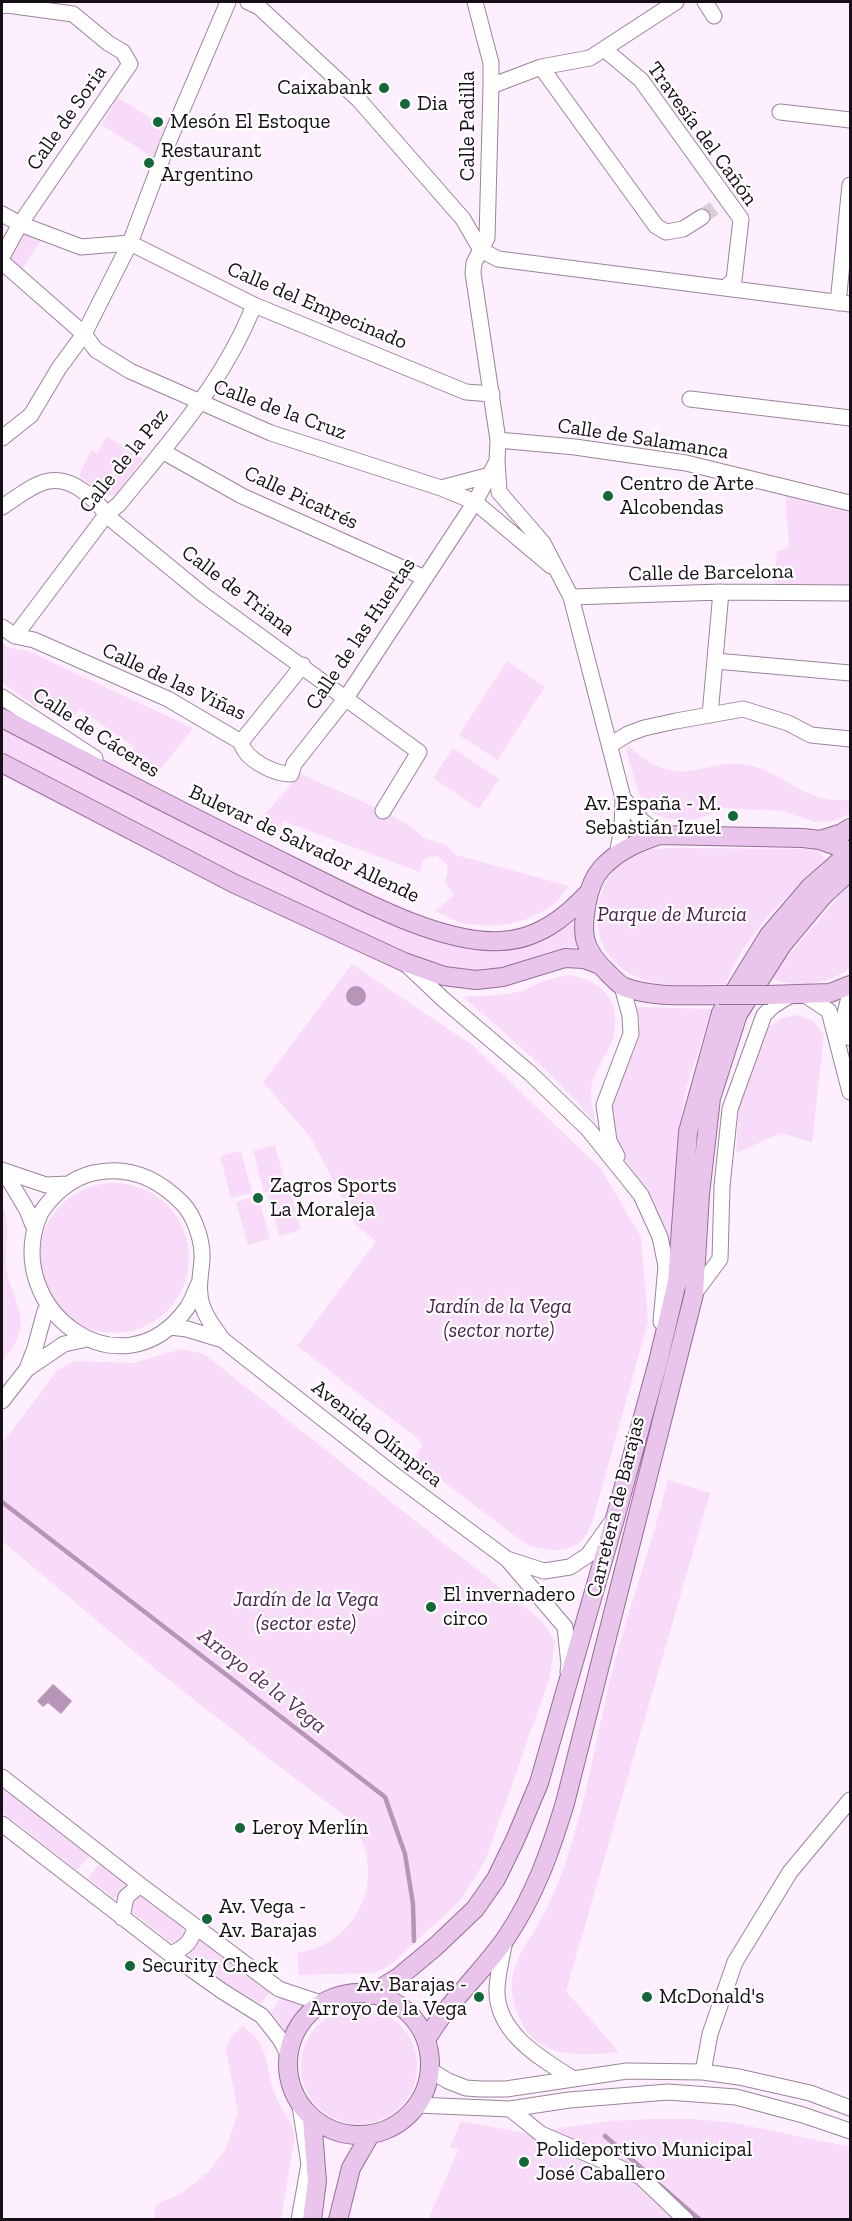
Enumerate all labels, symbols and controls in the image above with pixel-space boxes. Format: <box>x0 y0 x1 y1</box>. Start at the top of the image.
street label: Travesía del Cañón <box>641 57 763 211</box>
street label: Calle de Soria <box>22 61 112 175</box>
street label: Calle Padilla <box>455 71 481 181</box>
place label: Caixabank <box>277 75 372 101</box>
marker: Caixabank <box>377 81 391 95</box>
place label: Dia <box>417 91 448 117</box>
marker: Dia <box>398 97 412 111</box>
place label: Mesón El Estoque <box>170 109 330 135</box>
marker: Mesón El Estoque <box>151 115 165 129</box>
place label: Restaurant Argentino <box>161 138 261 188</box>
marker: Restaurant Argentino <box>142 156 156 170</box>
street label: Calle del Empecinado <box>223 257 411 355</box>
street label: Calle de la Cruz <box>210 374 350 446</box>
street label: Calle de la Paz <box>74 403 174 519</box>
street label: Calle de Salamanca <box>556 413 730 465</box>
street label: Calle Picatrés <box>240 461 362 535</box>
place label: Centro de Arte Alcobendas <box>620 471 754 521</box>
marker: Centro de Arte Alcobendas <box>601 489 615 503</box>
street label: Calle de Triana <box>176 540 300 642</box>
street label: Calle de las Huertas <box>301 553 421 715</box>
street label: Calle de Barcelona <box>628 559 794 587</box>
street label: Calle de las Viñas <box>98 638 250 726</box>
street label: Calle de Cáceres <box>28 682 164 784</box>
street label: Bulevar de Salvador Allende <box>185 779 423 909</box>
place label: Av. España - M. Sebastián Izuel <box>584 791 721 841</box>
marker: Av. España - M. Sebastián Izuel <box>726 809 740 823</box>
park label: Parque de Murcia <box>597 902 747 928</box>
place label: Zagros Sports La Moraleja <box>270 1173 397 1223</box>
marker: Zagros Sports La Moraleja <box>251 1191 265 1205</box>
park label: Jardín de la Vega (sector norte) <box>426 1294 572 1344</box>
street label: Avenida Olímpica <box>307 1375 447 1493</box>
street label: Carretera de Barajas <box>581 1414 651 1600</box>
place label: El invernadero circo <box>443 1582 575 1632</box>
park label: Jardín de la Vega (sector este) <box>233 1587 379 1637</box>
marker: El invernadero circo <box>424 1600 438 1614</box>
water label: Arroyo de la Vega <box>192 1623 332 1739</box>
place label: Leroy Merlín <box>252 1815 368 1841</box>
marker: Leroy Merlín <box>233 1821 247 1835</box>
place label: Av. Vega - Av. Barajas <box>219 1894 317 1944</box>
marker: Av. Vega - Av. Barajas <box>200 1912 214 1926</box>
place label: Security Check <box>142 1953 278 1979</box>
marker: Security Check <box>123 1959 137 1973</box>
place label: Av. Barajas - Arroyo de la Vega <box>309 1972 467 2022</box>
place label: McDonald's <box>659 1984 764 2010</box>
marker: Av. Barajas - Arroyo de la Vega <box>472 1990 486 2004</box>
marker: McDonald's <box>640 1990 654 2004</box>
place label: Polideportivo Municipal José Caballero <box>536 2137 752 2187</box>
marker: Polideportivo Municipal José Caballero <box>517 2155 531 2169</box>

